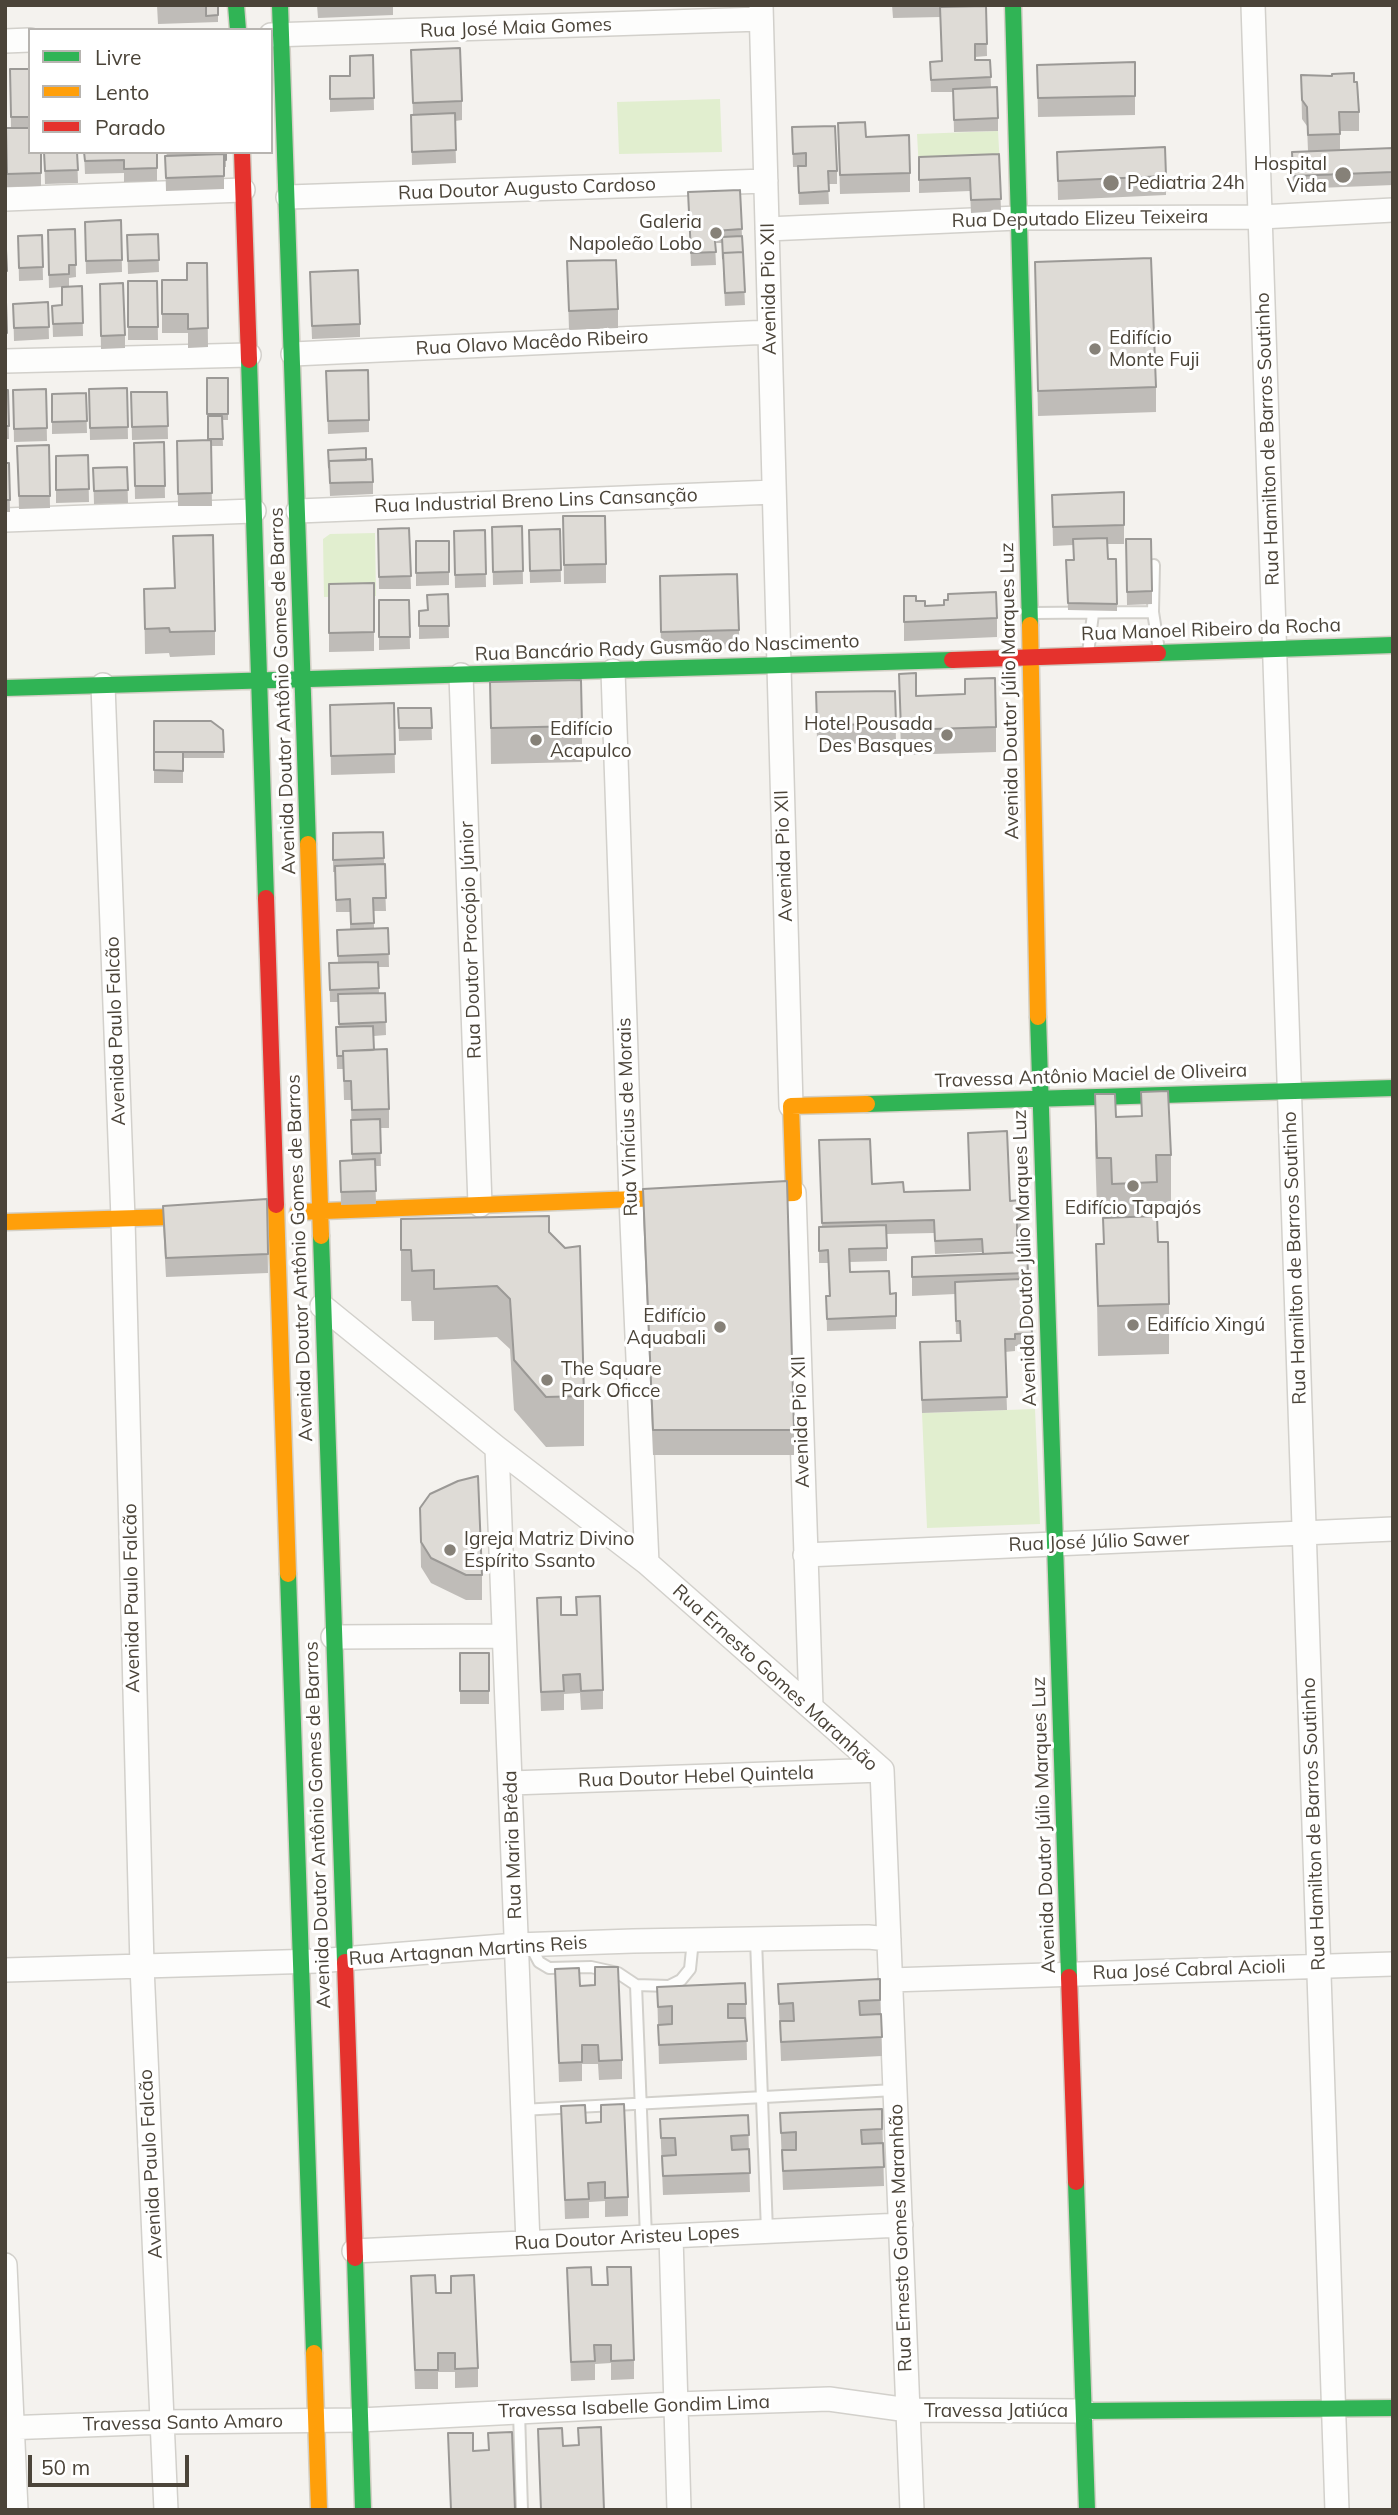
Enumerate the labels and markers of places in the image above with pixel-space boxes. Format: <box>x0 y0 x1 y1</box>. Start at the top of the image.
place label: Hospital Vida <box>1254 153 1327 197</box>
marker: Hospital Vida <box>1333 165 1353 185</box>
place label: Pediatria 24h <box>1127 172 1245 194</box>
marker: Pediatria 24h <box>1101 173 1121 193</box>
place label: Galeria Napoleão Lobo <box>569 211 702 255</box>
marker: Galeria Napoleão Lobo <box>708 225 724 241</box>
place label: Edifício Monte Fuji <box>1109 327 1200 371</box>
marker: Edifício Monte Fuji <box>1087 341 1103 357</box>
place label: Hotel Pousada Des Basques <box>804 713 933 757</box>
place label: Edifício Acapulco <box>550 718 632 762</box>
marker: Hotel Pousada Des Basques <box>939 727 955 743</box>
marker: Edifício Acapulco <box>528 732 544 748</box>
marker: Edifício Tapajós <box>1125 1178 1141 1194</box>
place label: Edifício Tapajós <box>1065 1197 1201 1219</box>
place label: Edifício Aquabali <box>627 1305 706 1349</box>
place label: Edifício Xingú <box>1147 1314 1265 1336</box>
marker: Edifício Xingú <box>1125 1317 1141 1333</box>
marker: Edifício Aquabali <box>712 1319 728 1335</box>
place label: The Square Park Oficce <box>561 1358 662 1402</box>
marker: The Square Park Oficce <box>539 1372 555 1388</box>
place label: Igreja Matriz Divino Espírito Ssanto <box>464 1528 634 1572</box>
marker: Igreja Matriz Divino Espírito Ssanto <box>442 1542 458 1558</box>

